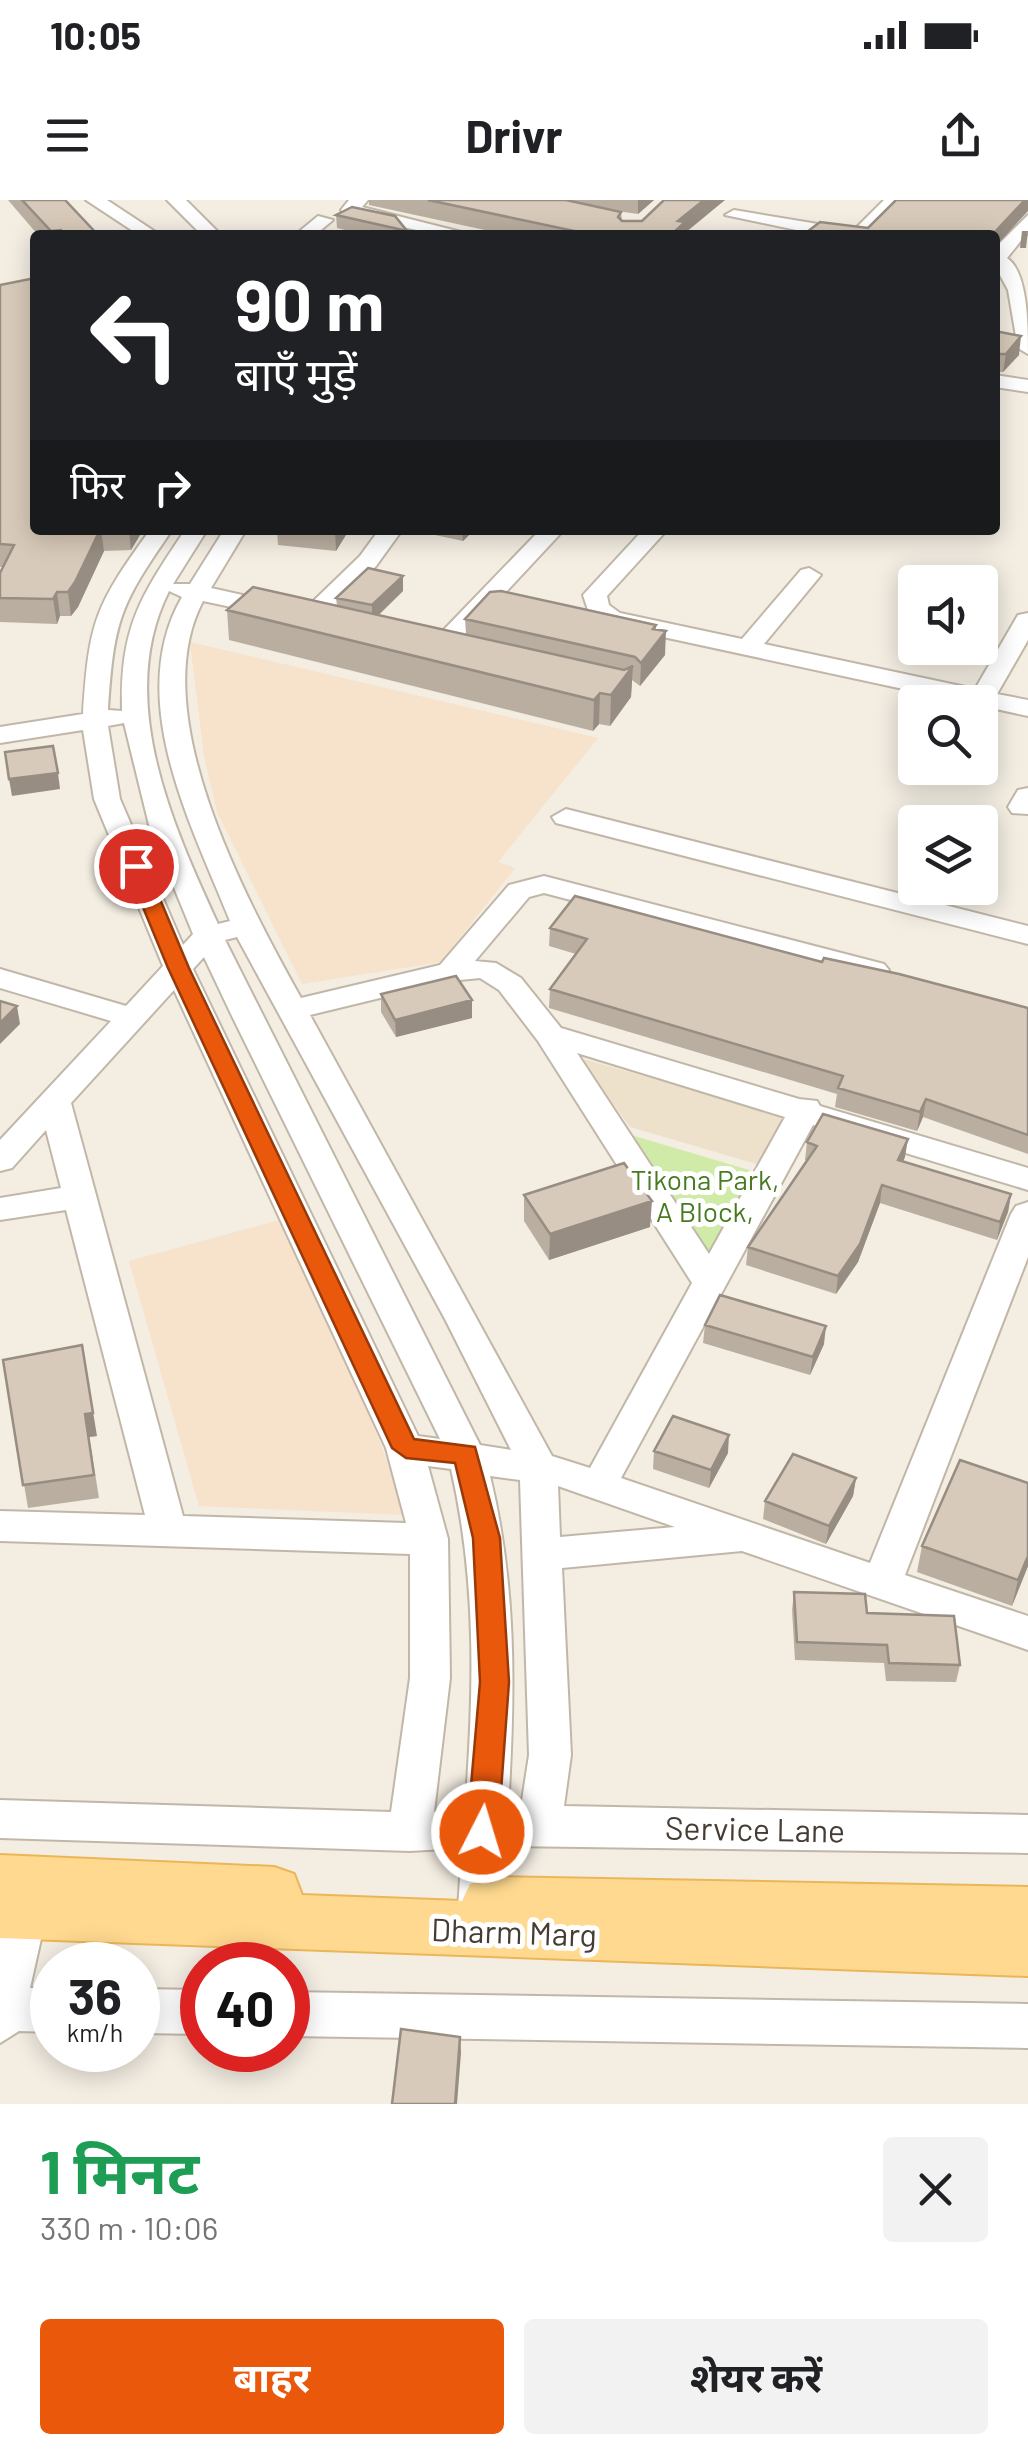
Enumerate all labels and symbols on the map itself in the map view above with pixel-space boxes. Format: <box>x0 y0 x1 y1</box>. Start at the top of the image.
pin <box>94 824 179 909</box>
park label: Tikona Park, A Block, <box>631 1162 779 1228</box>
position arrow <box>430 1780 534 1884</box>
street label: Service Lane <box>665 1807 845 1849</box>
street label: Dharm Marg <box>431 1909 597 1953</box>
speed limit sign: 40 <box>180 1942 310 2072</box>

